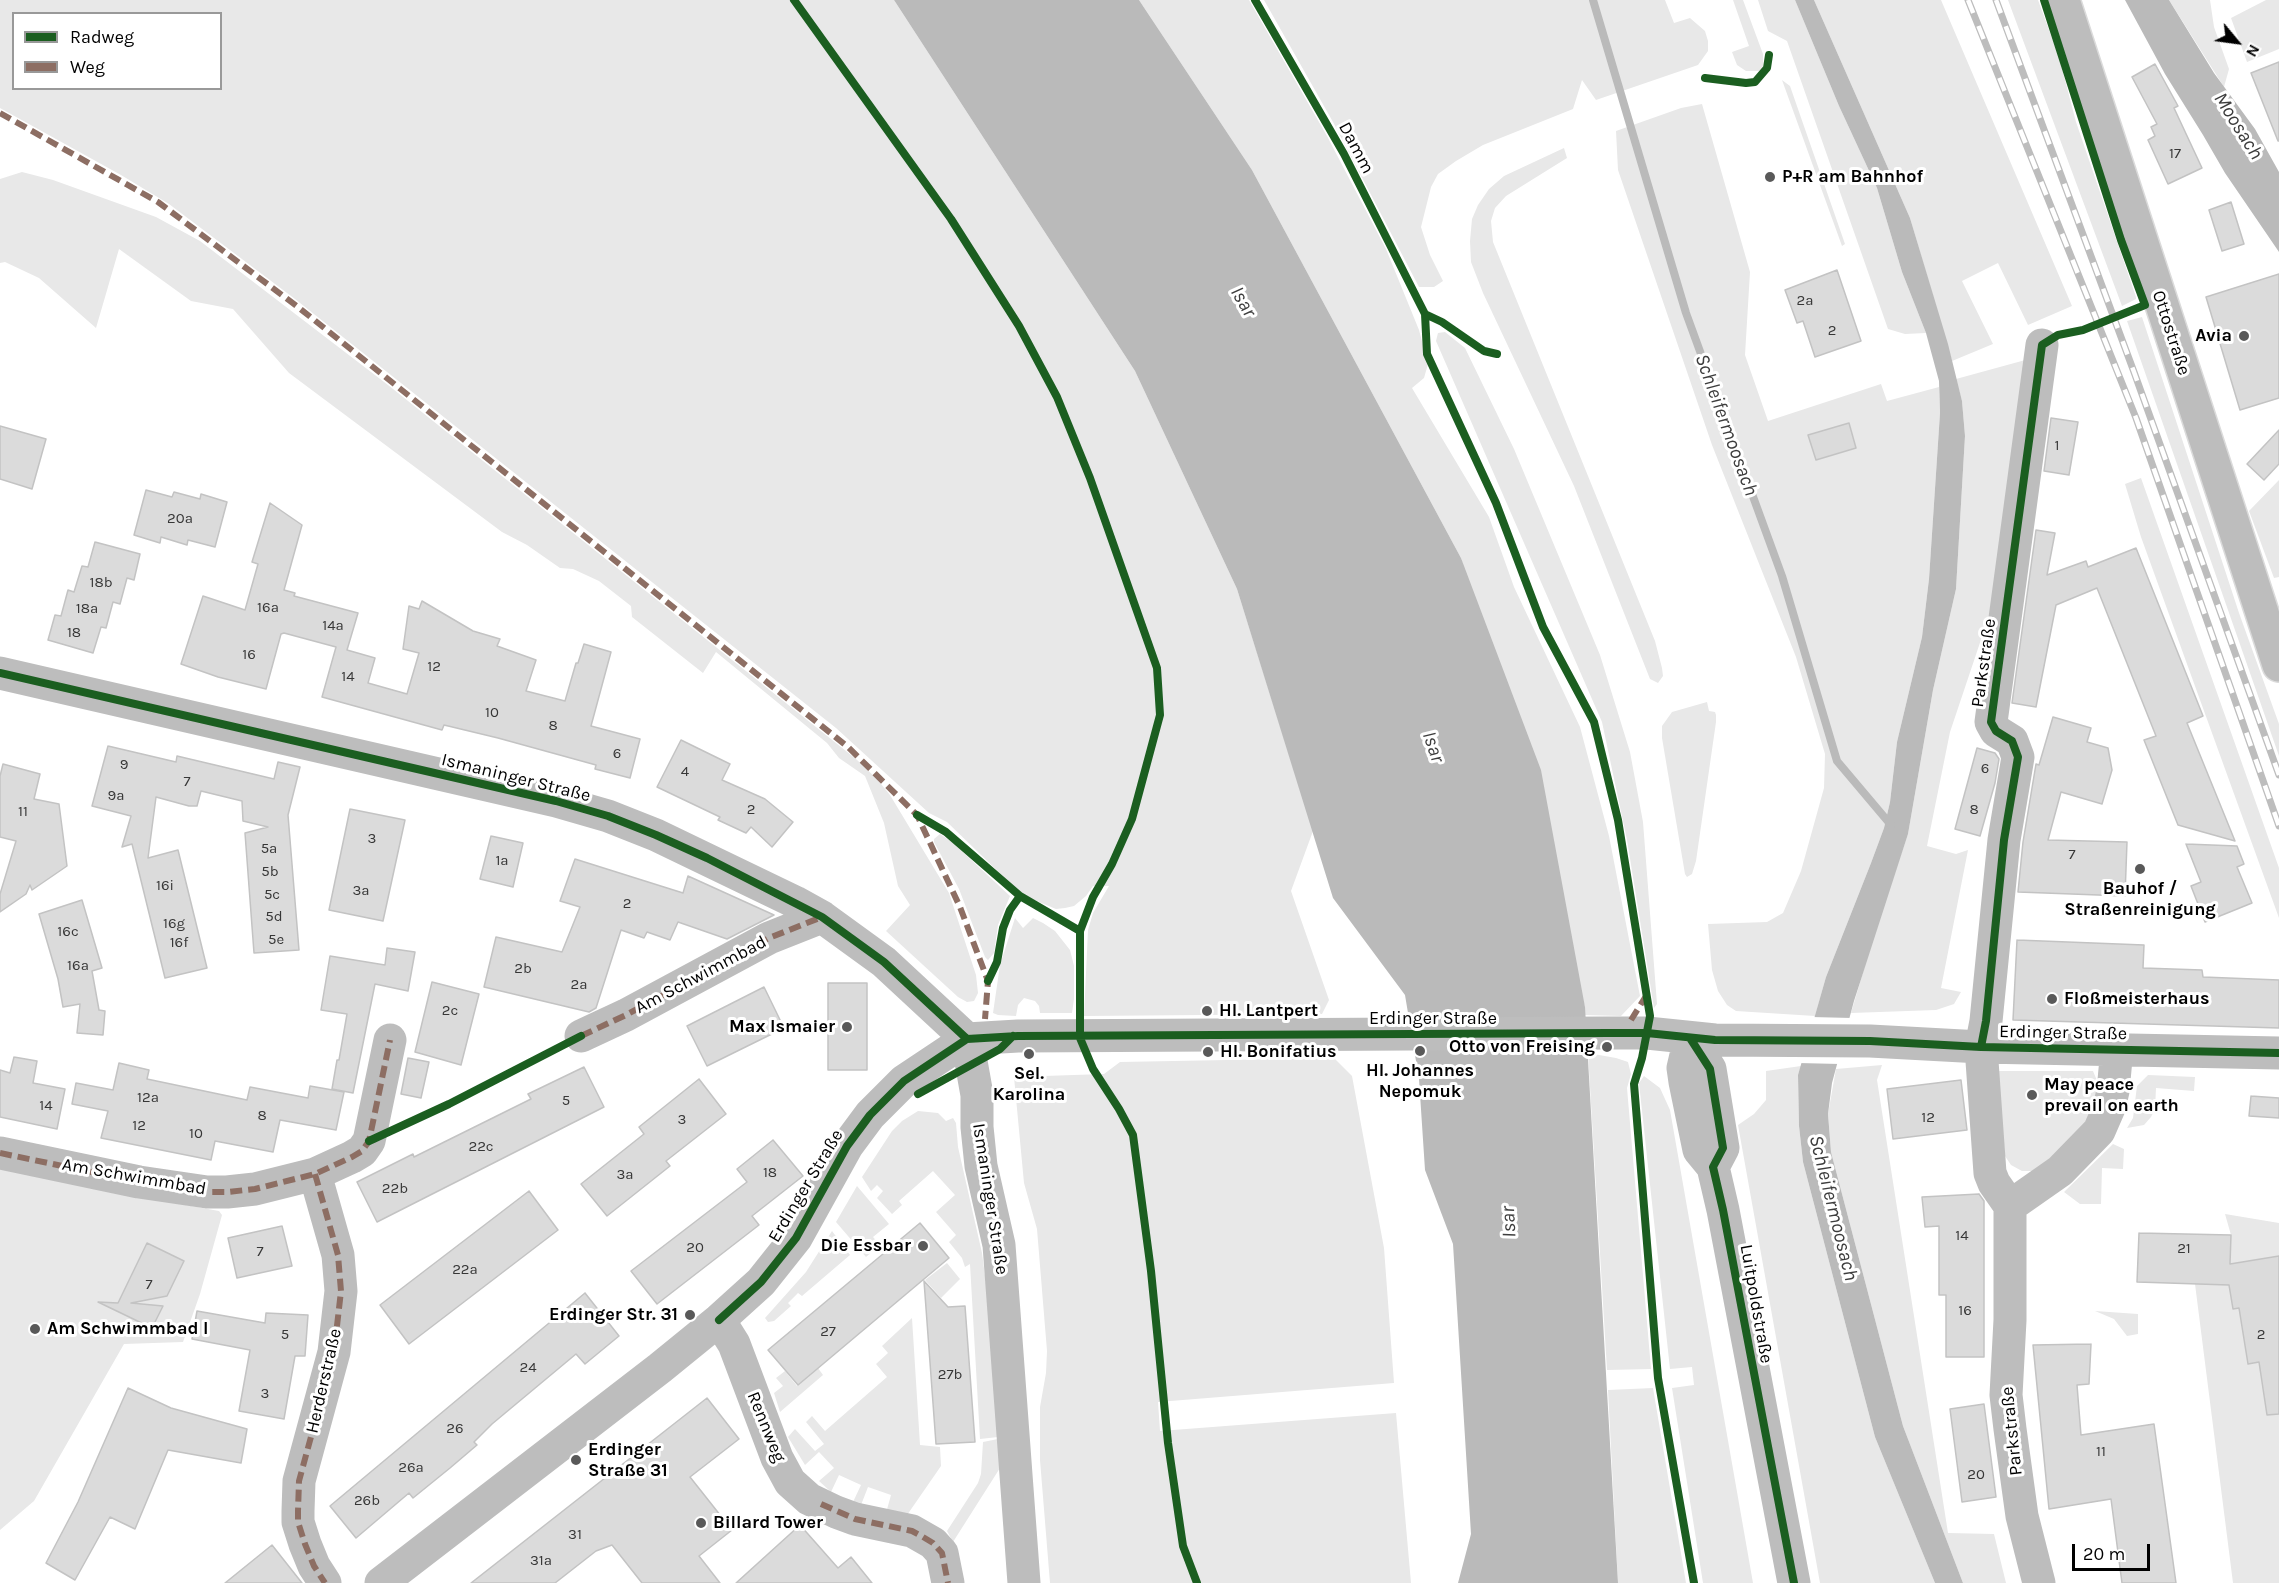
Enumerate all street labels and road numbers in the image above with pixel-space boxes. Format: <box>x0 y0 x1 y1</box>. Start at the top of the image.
street label: Damm <box>1333 118 1379 178</box>
street label: Ottostraße <box>2147 288 2195 378</box>
street label: Parkstraße <box>1967 617 2001 709</box>
street label: Ismaninger Straße <box>439 749 593 807</box>
street label: Am Schwimmbad <box>632 931 770 1019</box>
street label: Erdinger Straße <box>1369 1008 1497 1030</box>
street label: Erdinger Straße <box>1999 1021 2127 1045</box>
street label: Ismaninger Straße <box>967 1122 1013 1276</box>
street label: Erdinger Straße <box>764 1126 848 1246</box>
street label: Am Schwimmbad <box>60 1154 208 1200</box>
street label: Luitpoldstraße <box>1735 1243 1777 1365</box>
street label: Herderstraße <box>301 1326 347 1436</box>
street label: Parkstraße <box>1997 1385 2027 1477</box>
street label: Rennweg <box>742 1388 790 1466</box>

